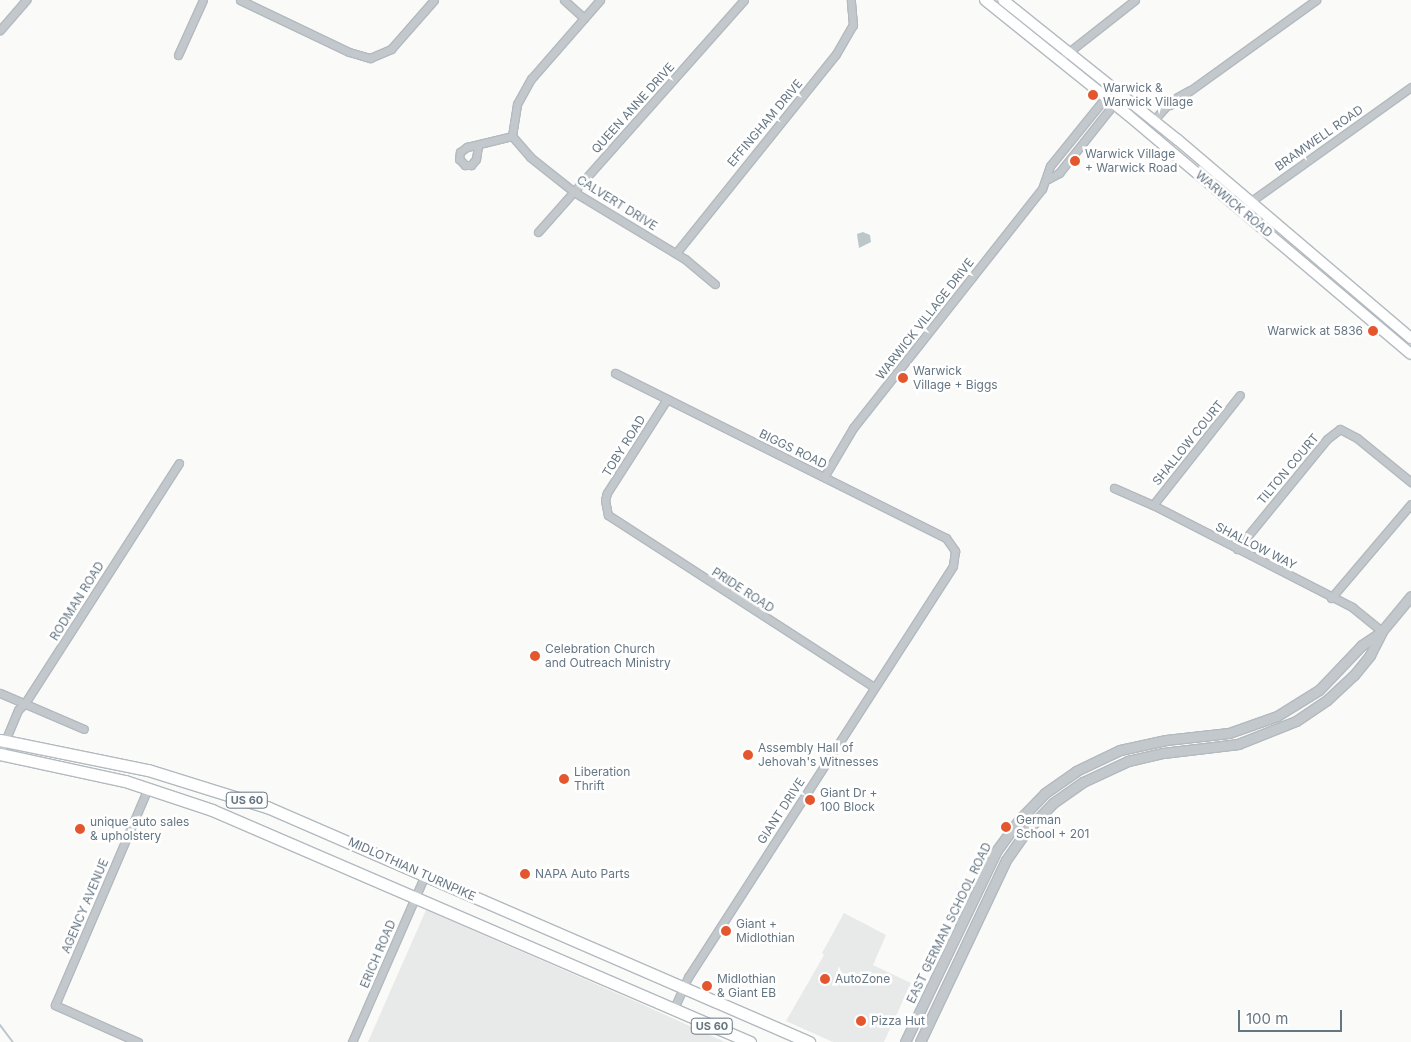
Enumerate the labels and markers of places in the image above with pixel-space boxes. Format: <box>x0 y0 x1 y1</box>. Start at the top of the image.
place label: Warwick & Warwick Village <box>1103 81 1193 109</box>
marker: Warwick & Warwick Village <box>1087 89 1099 101</box>
place label: Warwick Village + Warwick Road <box>1085 147 1177 175</box>
marker: Warwick Village + Warwick Road <box>1069 155 1081 167</box>
place label: Warwick at 5836 <box>1267 324 1363 338</box>
marker: Warwick at 5836 <box>1367 325 1379 337</box>
place label: Warwick Village + Biggs <box>913 364 998 392</box>
marker: Warwick Village + Biggs <box>897 372 909 384</box>
place label: Celebration Church and Outreach Ministry <box>545 642 671 670</box>
marker: Celebration Church and Outreach Ministry <box>529 650 541 662</box>
place label: Assembly Hall of Jehovah's Witnesses <box>758 741 878 769</box>
marker: Assembly Hall of Jehovah's Witnesses <box>742 749 754 761</box>
place label: Liberation Thrift <box>574 765 630 793</box>
marker: Liberation Thrift <box>558 773 570 785</box>
place label: Giant Dr + 100 Block <box>820 786 877 814</box>
marker: Giant Dr + 100 Block <box>804 794 816 806</box>
place label: German School + 201 <box>1016 813 1089 841</box>
place label: unique auto sales & upholstery <box>90 815 189 843</box>
marker: German School + 201 <box>1000 821 1012 833</box>
marker: unique auto sales & upholstery <box>74 823 86 835</box>
place label: NAPA Auto Parts <box>535 867 630 881</box>
marker: NAPA Auto Parts <box>519 868 531 880</box>
place label: Giant + Midlothian <box>736 917 795 945</box>
marker: Giant + Midlothian <box>720 925 732 937</box>
place label: Midlothian & Giant EB <box>717 972 776 1000</box>
place label: AutoZone <box>835 972 890 986</box>
marker: AutoZone <box>819 973 831 985</box>
marker: Midlothian & Giant EB <box>701 980 713 992</box>
place label: Pizza Hut <box>871 1014 925 1028</box>
marker: Pizza Hut <box>855 1015 867 1027</box>

